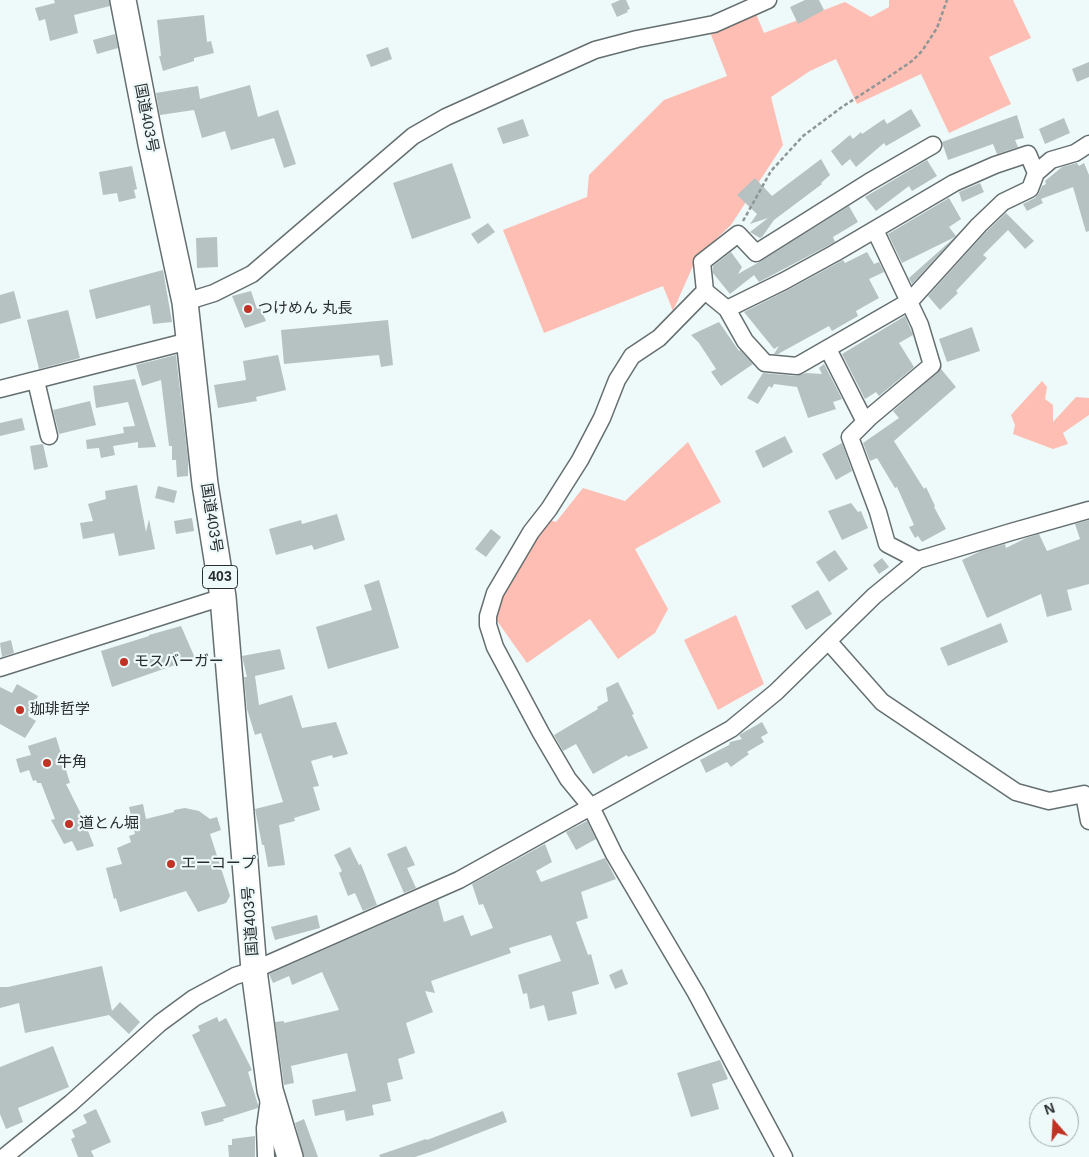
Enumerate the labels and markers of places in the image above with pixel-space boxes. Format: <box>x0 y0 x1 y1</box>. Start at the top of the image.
place label: つけめん 丸長 <box>258 300 352 318</box>
marker: つけめん 丸長 <box>242 303 254 315</box>
place label: モスバーガー <box>134 653 224 671</box>
marker: モスバーガー <box>118 656 130 668</box>
place label: 珈琲哲学 <box>30 701 90 719</box>
marker: 珈琲哲学 <box>14 704 26 716</box>
place label: 牛角 <box>57 754 87 772</box>
marker: 牛角 <box>41 757 53 769</box>
place label: 道とん堀 <box>79 815 139 833</box>
marker: 道とん堀 <box>63 818 75 830</box>
place label: エーコープ <box>181 855 256 873</box>
marker: エーコープ <box>165 858 177 870</box>

